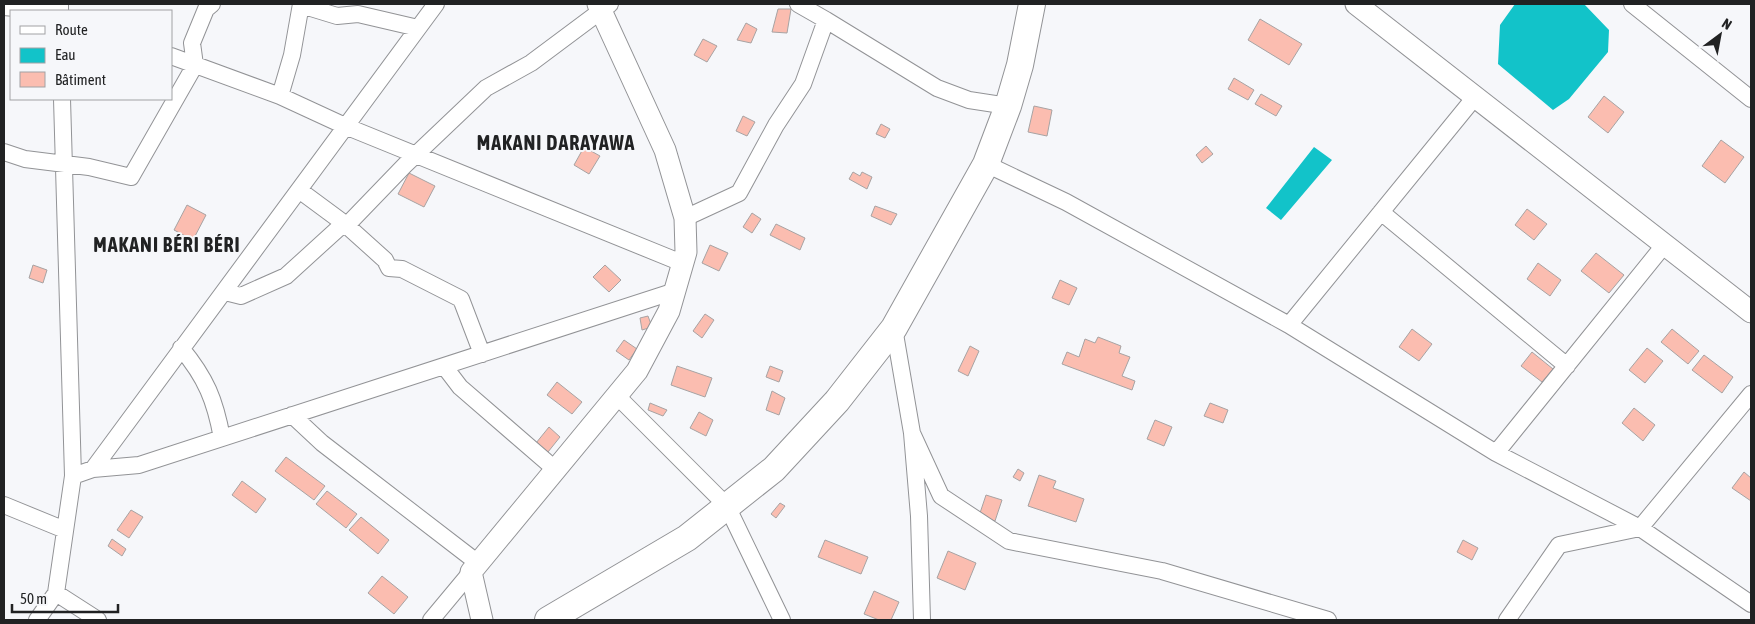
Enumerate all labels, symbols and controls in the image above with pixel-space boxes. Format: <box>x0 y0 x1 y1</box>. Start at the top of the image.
legend <box>10 10 172 100</box>
north arrow <box>1695 10 1745 60</box>
text: N <box>1719 15 1735 33</box>
text: Route <box>55 21 88 38</box>
text: Eau <box>55 46 76 63</box>
text: Bâtiment <box>55 71 106 88</box>
district label: MAKANI DARAYAWA <box>477 131 635 154</box>
district label: MAKANI BÉRI BÉRI <box>93 233 241 256</box>
scale bar <box>12 582 119 614</box>
text: 50 m <box>20 590 47 607</box>

